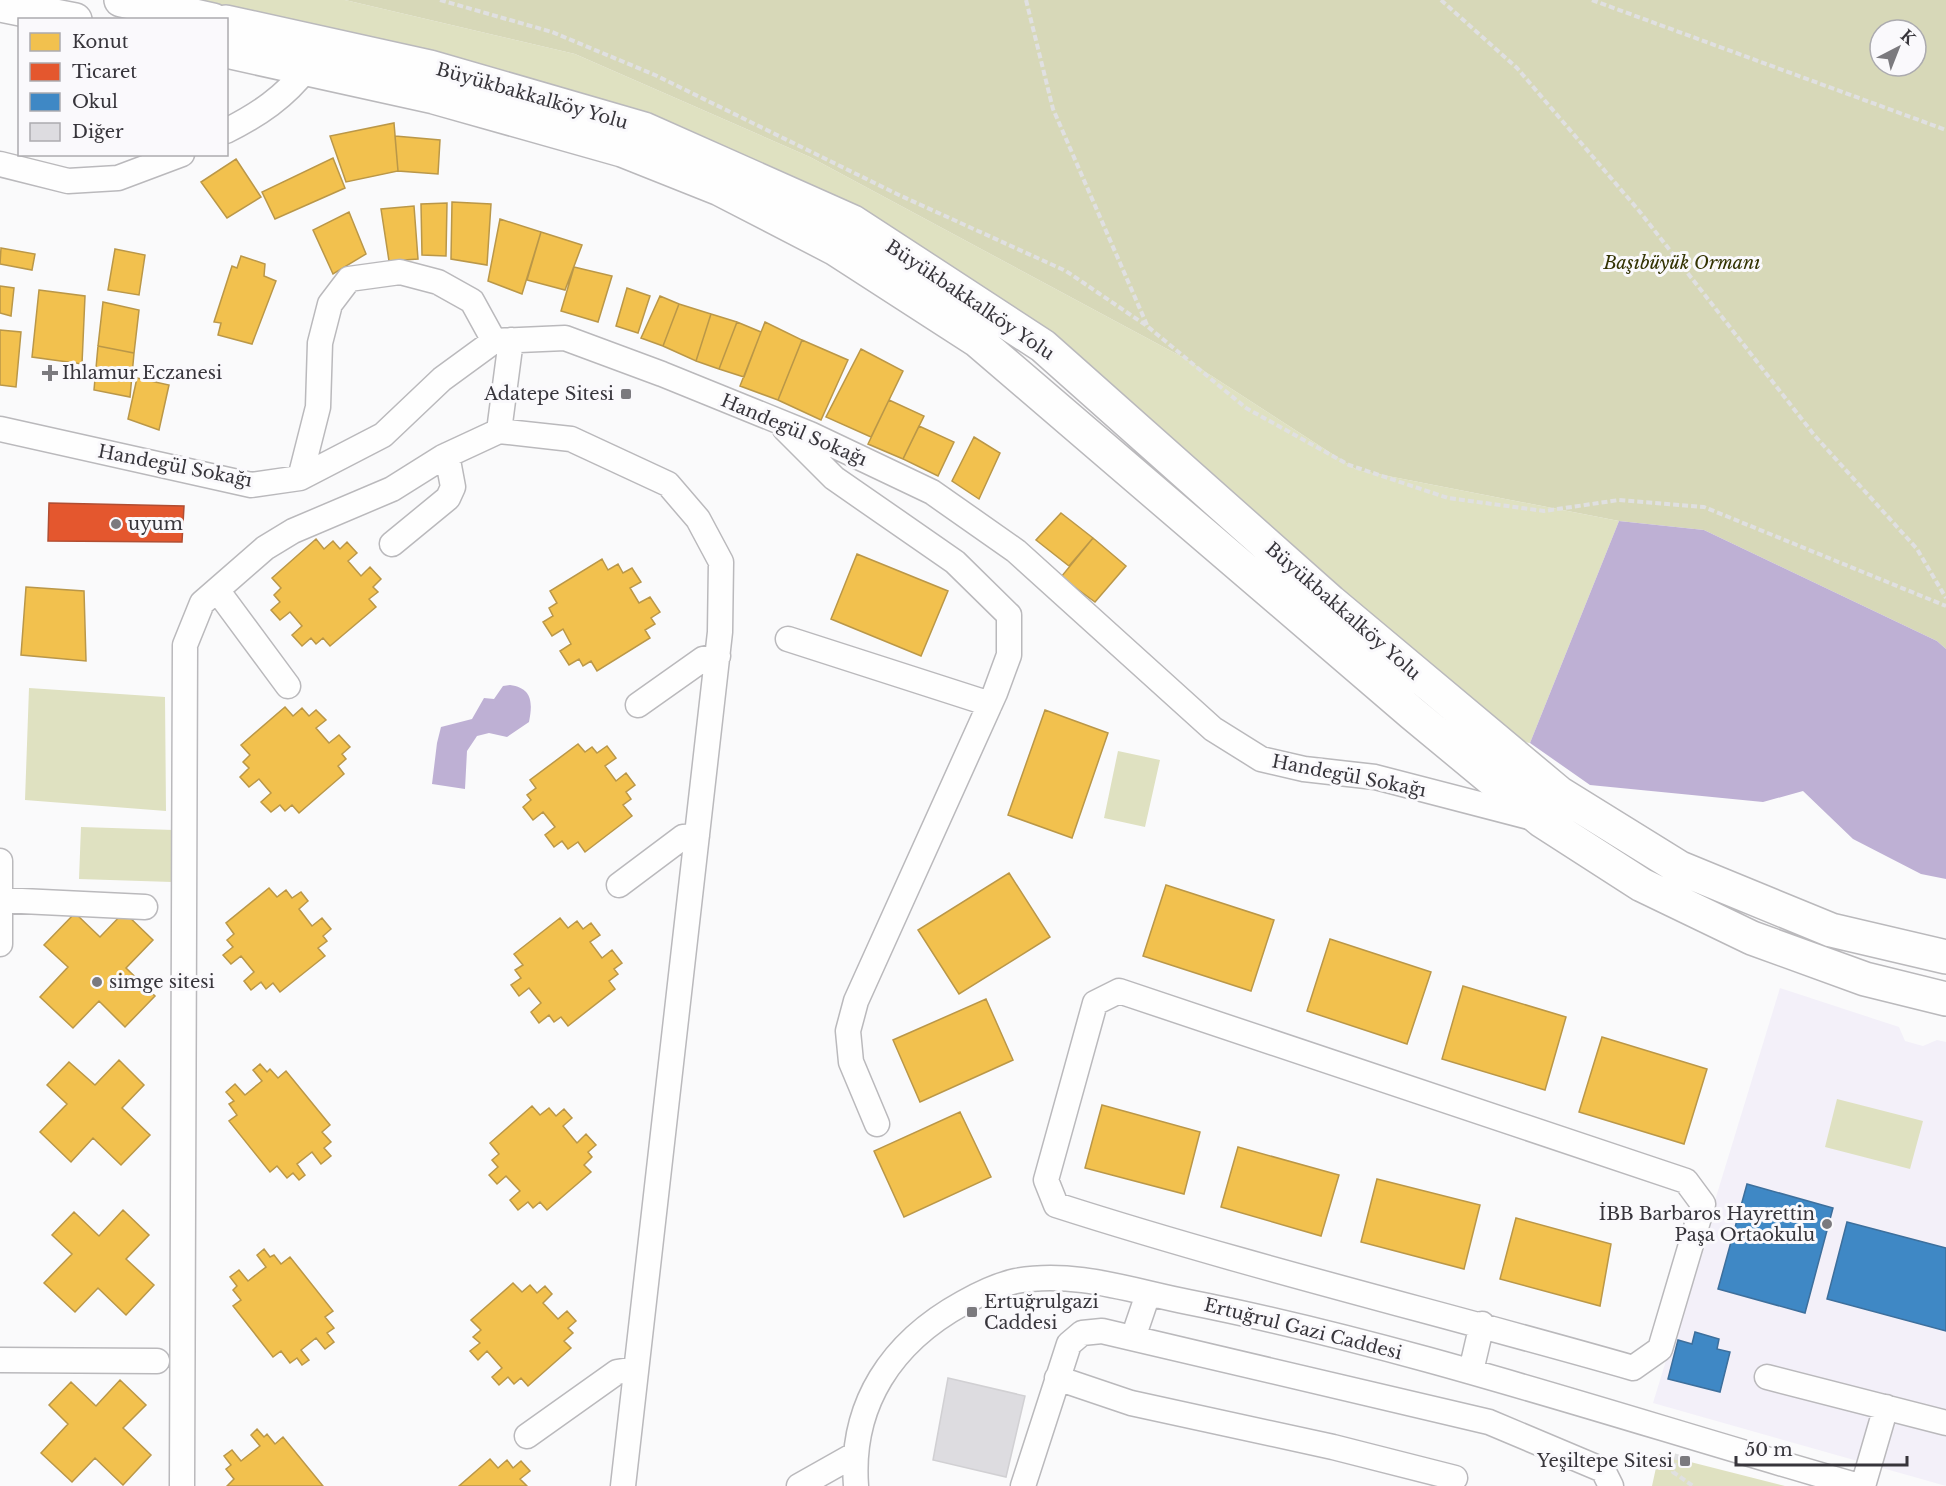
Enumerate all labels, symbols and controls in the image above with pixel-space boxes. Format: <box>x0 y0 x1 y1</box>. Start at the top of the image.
legend <box>18 18 228 156</box>
north arrow <box>1868 18 1928 78</box>
text: K <box>1896 25 1920 49</box>
text: Konut <box>72 31 129 53</box>
street label: Büyükbakkalköy Yolu <box>434 58 630 134</box>
text: Ticaret <box>72 61 137 83</box>
text: Okul <box>72 91 118 113</box>
text: Diğer <box>72 121 124 143</box>
street label: Büyükbakkalköy Yolu <box>882 235 1058 365</box>
park label: Başıbüyük Ormanı <box>1602 252 1761 274</box>
place label: Ihlamur Eczanesi <box>62 362 222 384</box>
marker: Ihlamur Eczanesi <box>43 366 57 380</box>
place label: Adatepe Sitesi <box>483 383 614 405</box>
marker: Adatepe Sitesi <box>619 387 633 401</box>
street label: Handegül Sokağı <box>718 389 870 471</box>
street label: Handegül Sokağı <box>96 440 254 492</box>
place label: uyum <box>128 513 183 535</box>
marker: uyum <box>109 517 123 531</box>
street label: Büyükbakkalköy Yolu <box>1261 538 1425 684</box>
street label: Handegül Sokağı <box>1270 750 1428 802</box>
place label: simge sitesi <box>109 971 215 993</box>
marker: simge sitesi <box>90 975 104 989</box>
place label: İBB Barbaros Hayrettin Paşa Ortaokulu <box>1599 1202 1815 1246</box>
marker: İBB Barbaros Hayrettin Paşa Ortaokulu <box>1820 1217 1834 1231</box>
place label: Ertuğrulgazi Caddesi <box>984 1291 1099 1334</box>
street label: Ertuğrul Gazi Caddesi <box>1202 1294 1404 1364</box>
marker: Ertuğrulgazi Caddesi <box>965 1305 979 1319</box>
scale bar <box>1736 1429 1907 1467</box>
text: 50 m <box>1745 1439 1793 1461</box>
place label: Yeşiltepe Sitesi <box>1536 1450 1673 1472</box>
marker: Yeşiltepe Sitesi <box>1678 1454 1692 1468</box>

